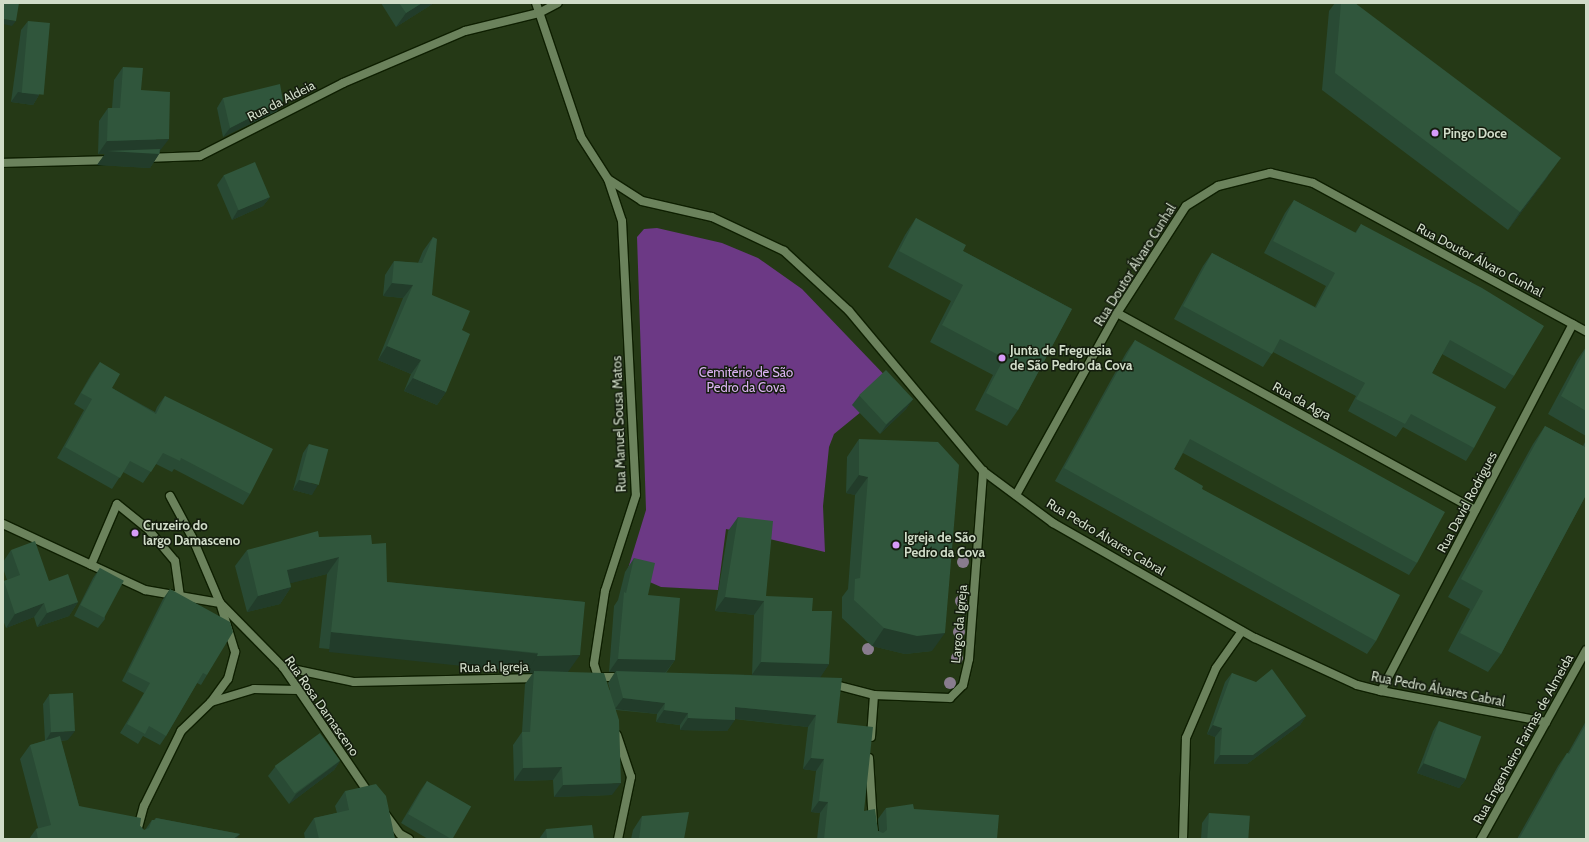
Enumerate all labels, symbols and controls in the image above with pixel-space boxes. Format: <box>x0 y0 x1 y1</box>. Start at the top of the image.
street label: Rua da Aldeia <box>245 77 317 125</box>
place label: Pingo Doce <box>1443 125 1507 141</box>
marker: Pingo Doce <box>1430 128 1440 138</box>
street label: Rua Doutor Álvaro Cunhal <box>1091 201 1179 329</box>
street label: Rua Doutor Álvaro Cunhal <box>1414 220 1546 300</box>
place label: Junta de Freguesia de São Pedro da Cova <box>1010 343 1132 374</box>
marker: Junta de Freguesia de São Pedro da Cova <box>997 353 1007 363</box>
street label: Rua Manuel Sousa Matos <box>609 355 629 493</box>
park label: Cemitério de São Pedro da Cova <box>699 365 793 396</box>
street label: Rua da Agra <box>1270 379 1334 423</box>
street label: Rua David Rodrigues <box>1434 449 1500 555</box>
street label: Rua Pedro Álvares Cabral <box>1044 495 1168 579</box>
place label: Cruzeiro do largo Damasceno <box>143 518 240 549</box>
marker: Cruzeiro do largo Damasceno <box>130 528 140 538</box>
place label: Igreja de São Pedro da Cova <box>904 530 985 561</box>
marker: Igreja de São Pedro da Cova <box>891 540 901 550</box>
street label: Largo da Igreja <box>948 584 970 664</box>
street label: Rua Engenheiro Farinas de Almeida <box>1470 651 1576 827</box>
street label: Rua Rosa Damasceno <box>282 653 362 759</box>
street label: Rua da Igreja <box>459 659 529 675</box>
street label: Rua Pedro Álvares Cabral <box>1370 668 1506 710</box>

